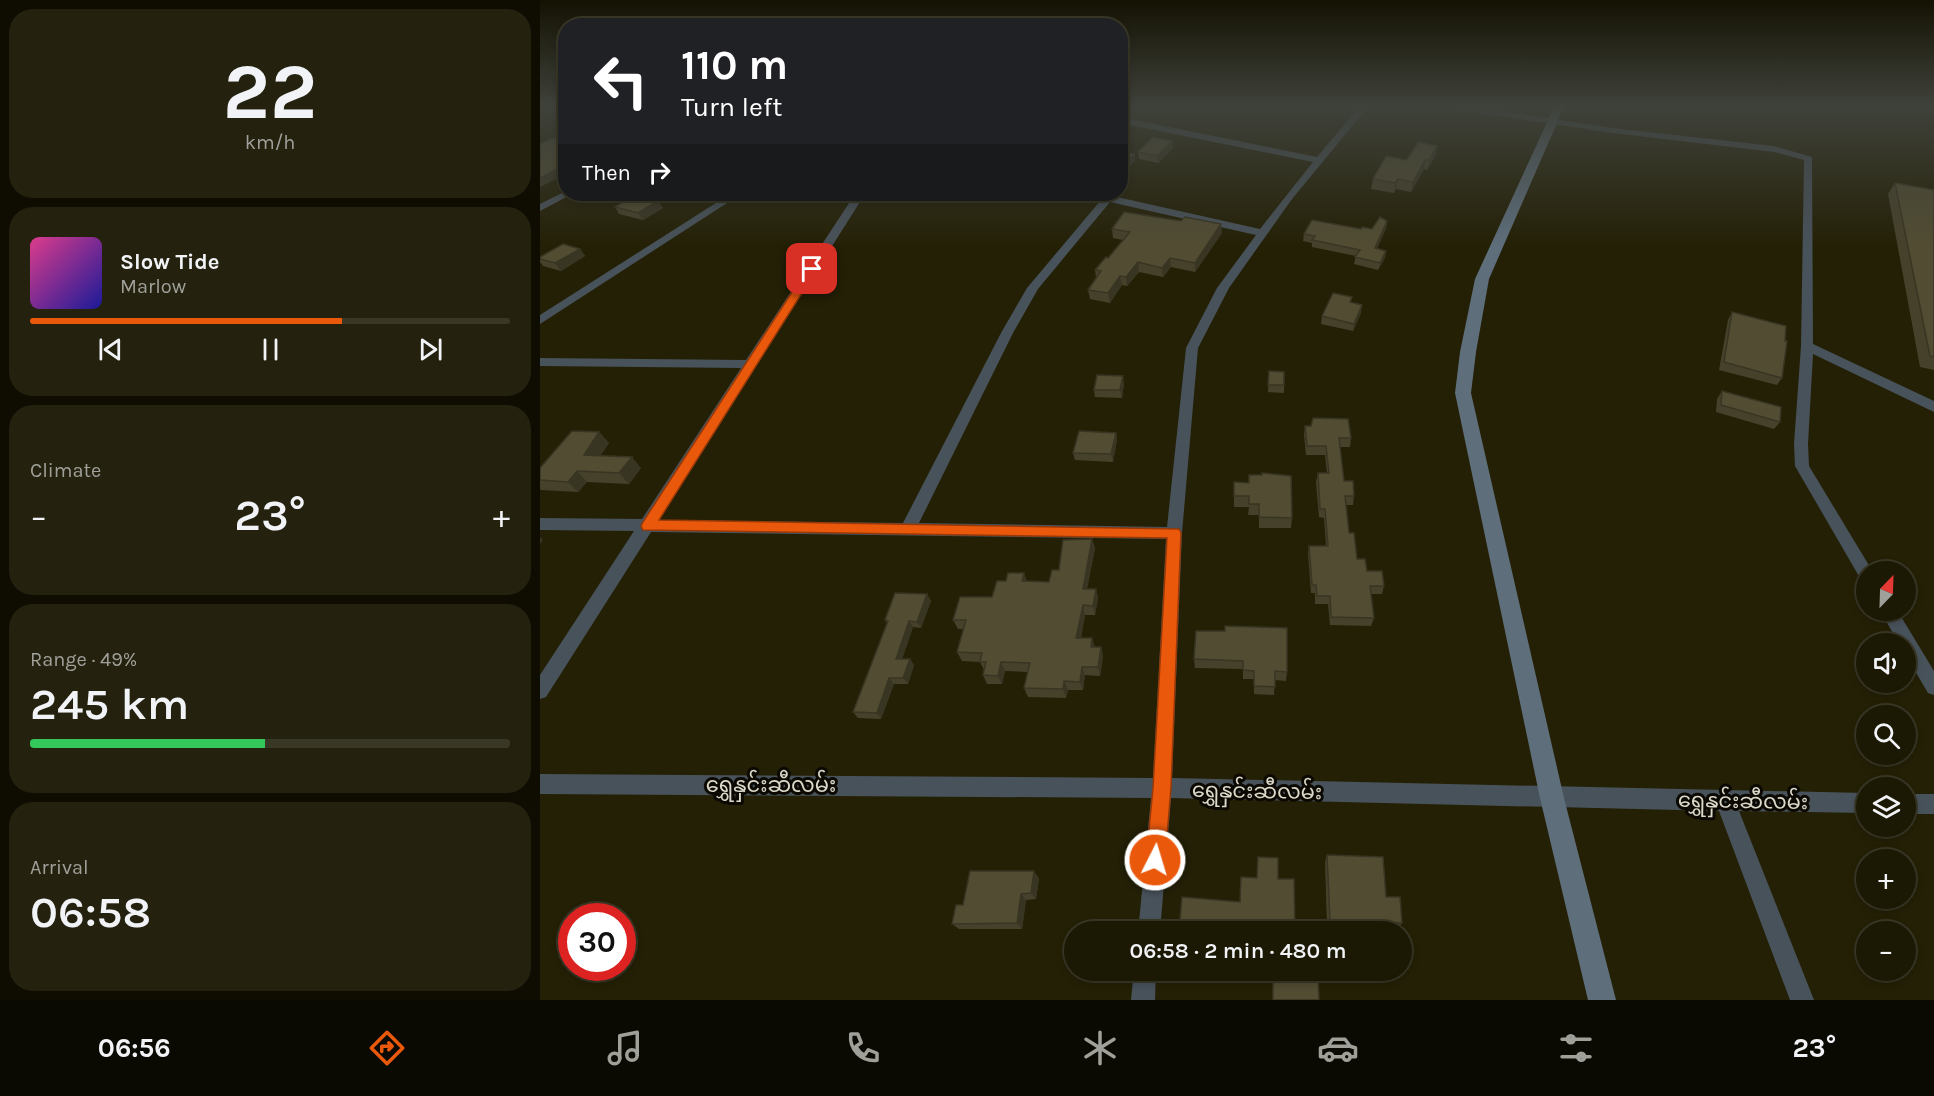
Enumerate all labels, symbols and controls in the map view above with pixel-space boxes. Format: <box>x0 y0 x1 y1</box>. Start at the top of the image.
text: 110 m <box>681 40 788 90</box>
icon: left <box>582 42 660 120</box>
text: 22 <box>223 46 317 138</box>
text: Turn left <box>681 91 782 123</box>
text: km/h <box>245 131 295 154</box>
icon: right <box>643 156 676 189</box>
text: Then <box>582 160 631 186</box>
pin <box>786 243 837 294</box>
text: Slow Tide <box>120 249 220 275</box>
icon: arrive <box>795 252 828 285</box>
text: Marlow <box>120 275 186 298</box>
icon: previous <box>94 333 127 366</box>
icon: pause <box>254 333 287 366</box>
icon: next <box>414 333 447 366</box>
text: Climate <box>30 459 101 482</box>
text: 23° <box>234 489 306 541</box>
text: − <box>30 497 47 535</box>
text: + <box>493 497 510 535</box>
north arrow <box>1856 561 1916 621</box>
map controls <box>1856 561 1916 981</box>
button: sound <box>1856 633 1916 693</box>
text: Range · 49% <box>30 648 137 671</box>
text: 245 km <box>30 678 189 730</box>
button: search <box>1856 705 1916 765</box>
street label: ရွှေနှင်းဆီလမ်း <box>706 769 836 802</box>
street label: ရွှေနှင်းဆီလမ်း <box>1192 774 1322 809</box>
button: layers <box>1856 777 1916 837</box>
street label: ရွှေနှင်းဆီလမ်း <box>1678 784 1808 819</box>
position arrow <box>1123 828 1187 892</box>
button: + <box>1856 849 1916 909</box>
text: Arrival <box>30 856 89 879</box>
text: 06:58 <box>30 886 151 938</box>
speed limit sign: 30 <box>558 903 636 981</box>
button: − <box>1856 921 1916 981</box>
text: 06:58 · 2 min · 480 m <box>1129 938 1347 964</box>
icon: directions <box>366 1027 408 1069</box>
icon: music <box>604 1027 646 1069</box>
icon: phone <box>842 1027 884 1069</box>
icon: climate <box>1079 1027 1121 1069</box>
icon: car <box>1317 1027 1359 1069</box>
icon: filters <box>1555 1027 1597 1069</box>
text: 06:56 <box>98 1032 171 1064</box>
text: 23° <box>1793 1032 1836 1064</box>

